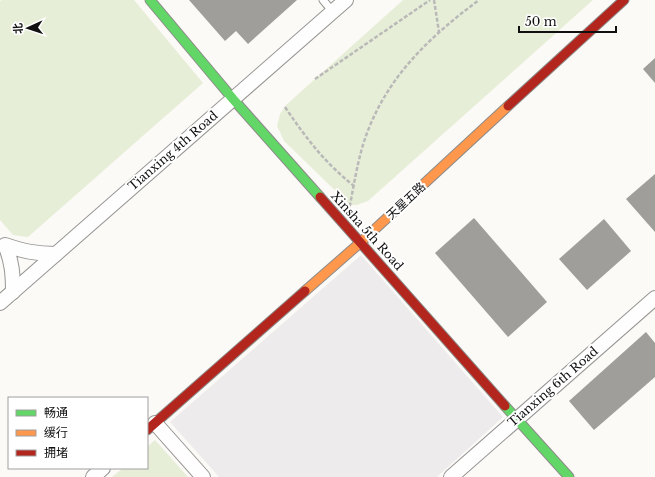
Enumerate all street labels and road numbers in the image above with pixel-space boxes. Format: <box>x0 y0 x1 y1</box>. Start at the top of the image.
street label: Tianxing 4th Road <box>125 108 220 194</box>
street label: 天星五路 <box>383 179 428 222</box>
street label: Xinsha 5th Road <box>328 188 407 273</box>
street label: Tianxing 6th Road <box>505 343 601 430</box>

